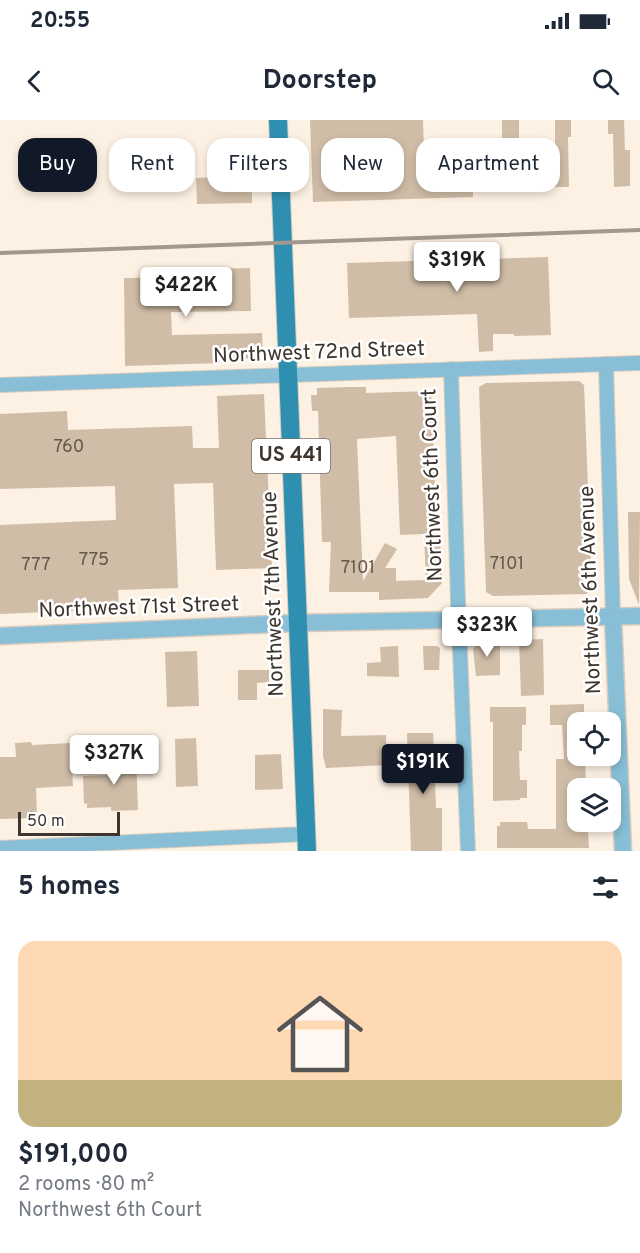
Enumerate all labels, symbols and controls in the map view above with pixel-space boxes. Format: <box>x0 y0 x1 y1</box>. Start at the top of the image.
text: 20:55 <box>30 8 90 35</box>
text: Doorstep <box>263 64 377 98</box>
icon: back <box>18 65 51 98</box>
icon: search <box>589 65 622 98</box>
chip: Buy <box>18 138 97 192</box>
chip: Rent <box>109 138 195 192</box>
chip: Filters <box>207 138 309 192</box>
chip: New <box>321 138 404 192</box>
chip: Apartment <box>416 138 560 192</box>
pin: $319K <box>415 242 499 293</box>
text: $319K <box>428 248 486 274</box>
pin: $422K <box>144 267 228 318</box>
text: $422K <box>154 273 218 299</box>
street label: Northwest 72nd Street <box>213 336 425 370</box>
street label: Northwest 6th Court <box>416 388 450 582</box>
house number: 760 <box>54 436 84 459</box>
road number: US 441 <box>252 439 330 473</box>
street label: Northwest 6th Avenue <box>574 485 608 695</box>
street label: Northwest 7th Avenue <box>257 491 291 697</box>
house number: 775 <box>79 549 109 572</box>
house number: 7101 <box>490 553 524 576</box>
house number: 777 <box>21 554 51 577</box>
house number: 7101 <box>341 557 375 580</box>
street label: Northwest 71st Street <box>38 591 240 625</box>
pin: $323K <box>445 607 529 658</box>
text: $323K <box>456 613 518 639</box>
map controls <box>567 712 621 832</box>
button: locate <box>567 712 621 766</box>
pin: $327K <box>72 735 156 786</box>
text: $327K <box>84 741 144 767</box>
pin: $191K <box>381 744 465 795</box>
text: $191K <box>396 750 450 776</box>
button: layers <box>567 778 621 832</box>
scale bar <box>18 809 120 836</box>
text: 50 m <box>27 812 65 832</box>
text: 5 homes <box>18 871 120 904</box>
icon: filters <box>589 871 622 904</box>
icon: home <box>266 980 374 1088</box>
text: $191,000 <box>18 1139 129 1172</box>
text: 2 rooms · 80 m² <box>18 1172 154 1198</box>
text: Northwest 6th Court <box>18 1198 202 1224</box>

